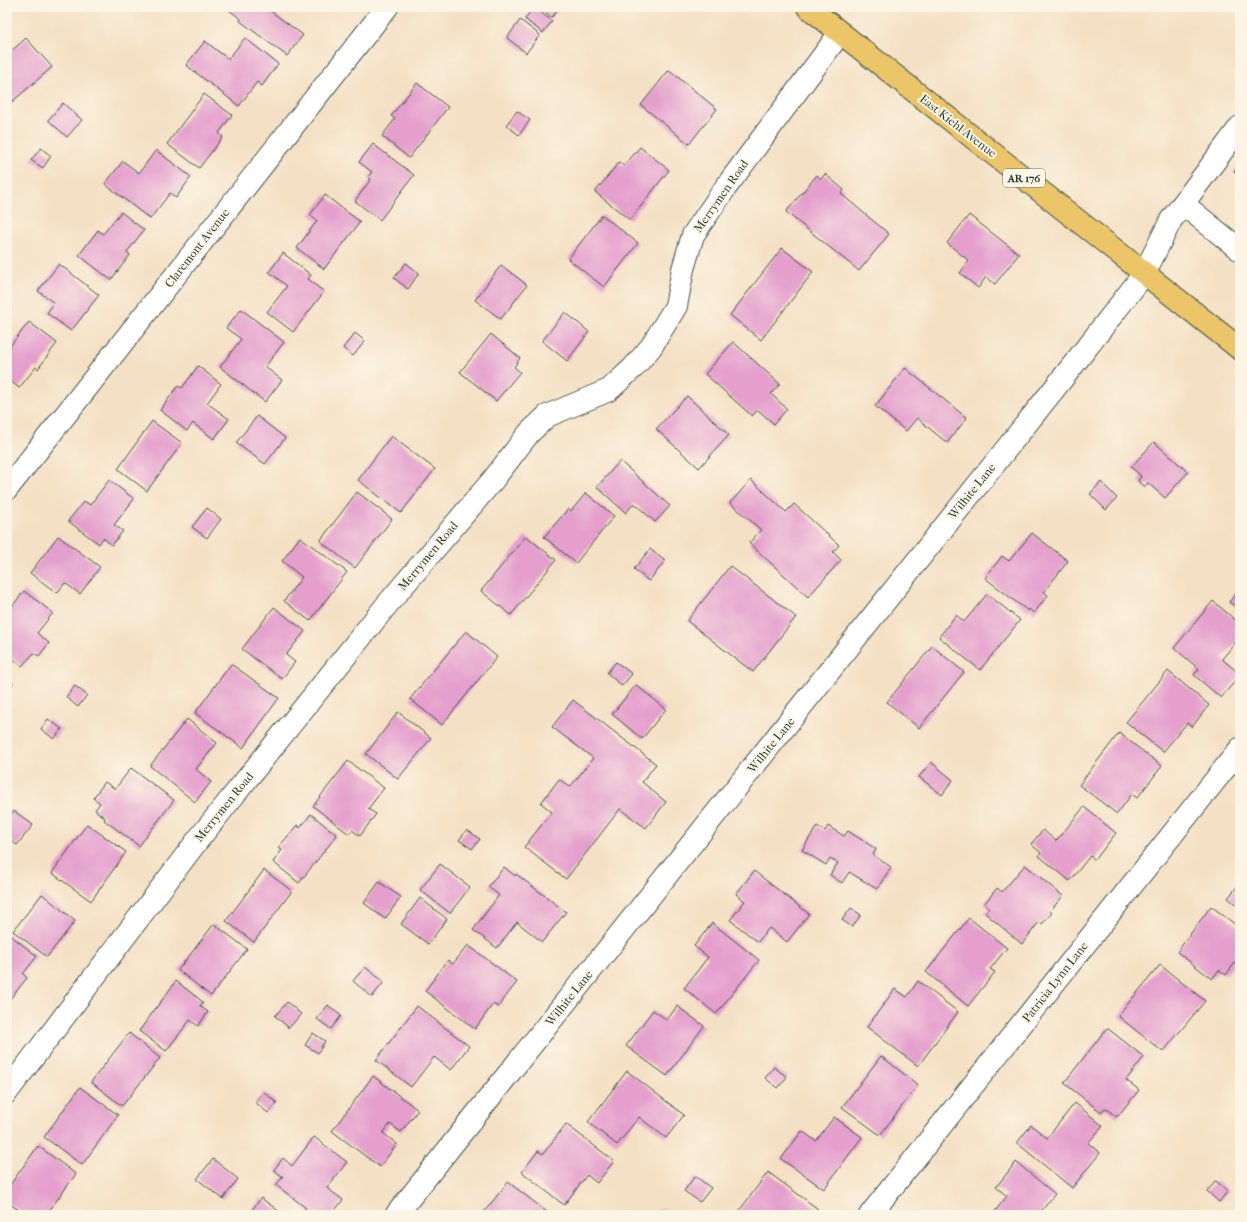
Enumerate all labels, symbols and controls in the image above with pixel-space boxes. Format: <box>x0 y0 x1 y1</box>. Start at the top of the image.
street label: East Kiehl Avenue <box>917 92 999 160</box>
street label: Merrymen Road <box>691 157 751 235</box>
road number: AR 176 <box>1003 169 1045 187</box>
street label: Claremont Avenue <box>162 206 232 290</box>
street label: Wilhite Lane <box>945 460 999 522</box>
street label: Merrymen Road <box>395 518 461 593</box>
street label: Wilhite Lane <box>744 714 798 776</box>
street label: Merrymen Road <box>192 769 257 845</box>
street label: Patricia Lynn Lane <box>1019 939 1091 1025</box>
street label: Wilhite Lane <box>542 967 596 1029</box>

